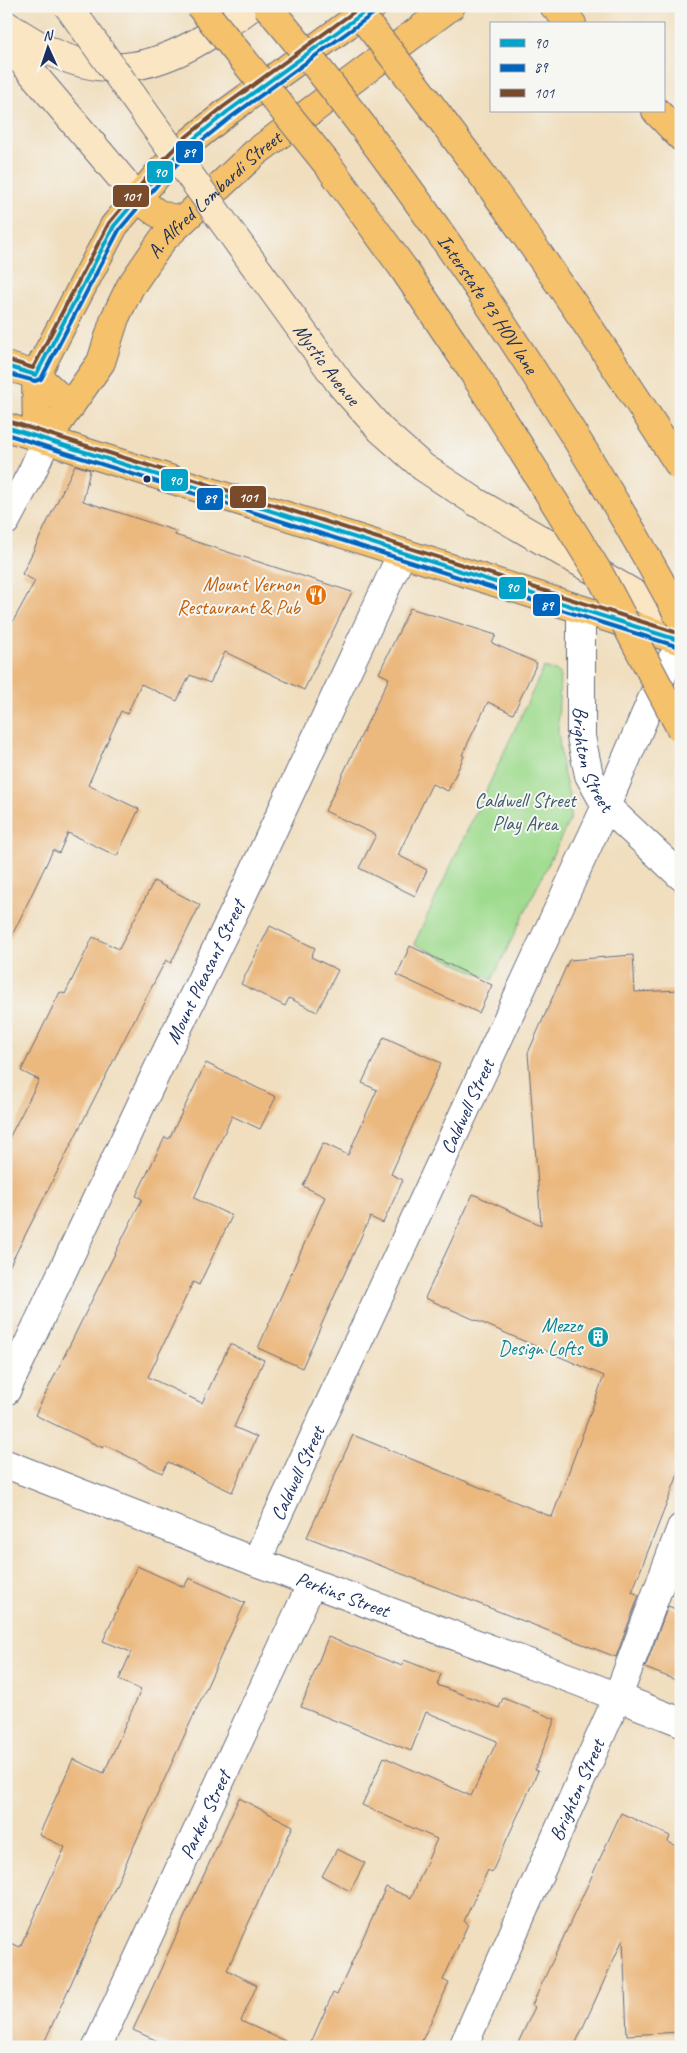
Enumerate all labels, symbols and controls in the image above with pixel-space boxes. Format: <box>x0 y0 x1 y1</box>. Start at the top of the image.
north arrow <box>22 22 72 72</box>
legend <box>490 22 664 112</box>
text: N <box>43 27 54 44</box>
text: 90 <box>534 34 549 53</box>
text: 89 <box>534 58 549 77</box>
text: 101 <box>534 84 556 103</box>
street label: A. Alfred Lombardi Street <box>142 124 289 263</box>
line badge: 89 <box>175 140 204 164</box>
text: 89 <box>183 144 197 161</box>
line badge: 90 <box>146 160 174 184</box>
text: 90 <box>154 164 168 181</box>
line badge: 101 <box>112 184 150 208</box>
text: 101 <box>122 188 142 205</box>
street label: Interstate 93 HOV lane <box>432 229 544 380</box>
street label: Mystic Avenue <box>288 319 366 412</box>
line badge: 90 <box>160 468 189 492</box>
text: 90 <box>169 472 183 489</box>
unlabelled marker <box>142 474 152 484</box>
line badge: 101 <box>229 485 267 509</box>
line badge: 89 <box>196 487 224 511</box>
text: 101 <box>239 489 259 506</box>
text: 89 <box>204 490 218 507</box>
place label: Mount Vernon Restaurant & Pub <box>177 572 301 620</box>
line badge: 90 <box>498 576 527 600</box>
text: 90 <box>506 579 520 596</box>
restaurant icon: Mount Vernon Restaurant & Pub <box>304 583 328 607</box>
line badge: 89 <box>532 593 561 617</box>
text: 89 <box>541 597 555 614</box>
street label: Brighton Street <box>568 707 619 820</box>
park label: Caldwell Street Play Area <box>474 788 578 836</box>
street label: Mount Pleasant Street <box>160 893 252 1048</box>
street label: Caldwell Street <box>435 1053 501 1158</box>
place label: Mezzo Design Lofts <box>498 1313 584 1361</box>
building icon: Mezzo Design Lofts <box>586 1325 610 1349</box>
street label: Caldwell Street <box>265 1420 331 1524</box>
street label: Perkins Street <box>292 1566 395 1624</box>
street label: Brighton Street <box>544 1733 611 1845</box>
street label: Parker Street <box>174 1764 238 1863</box>

